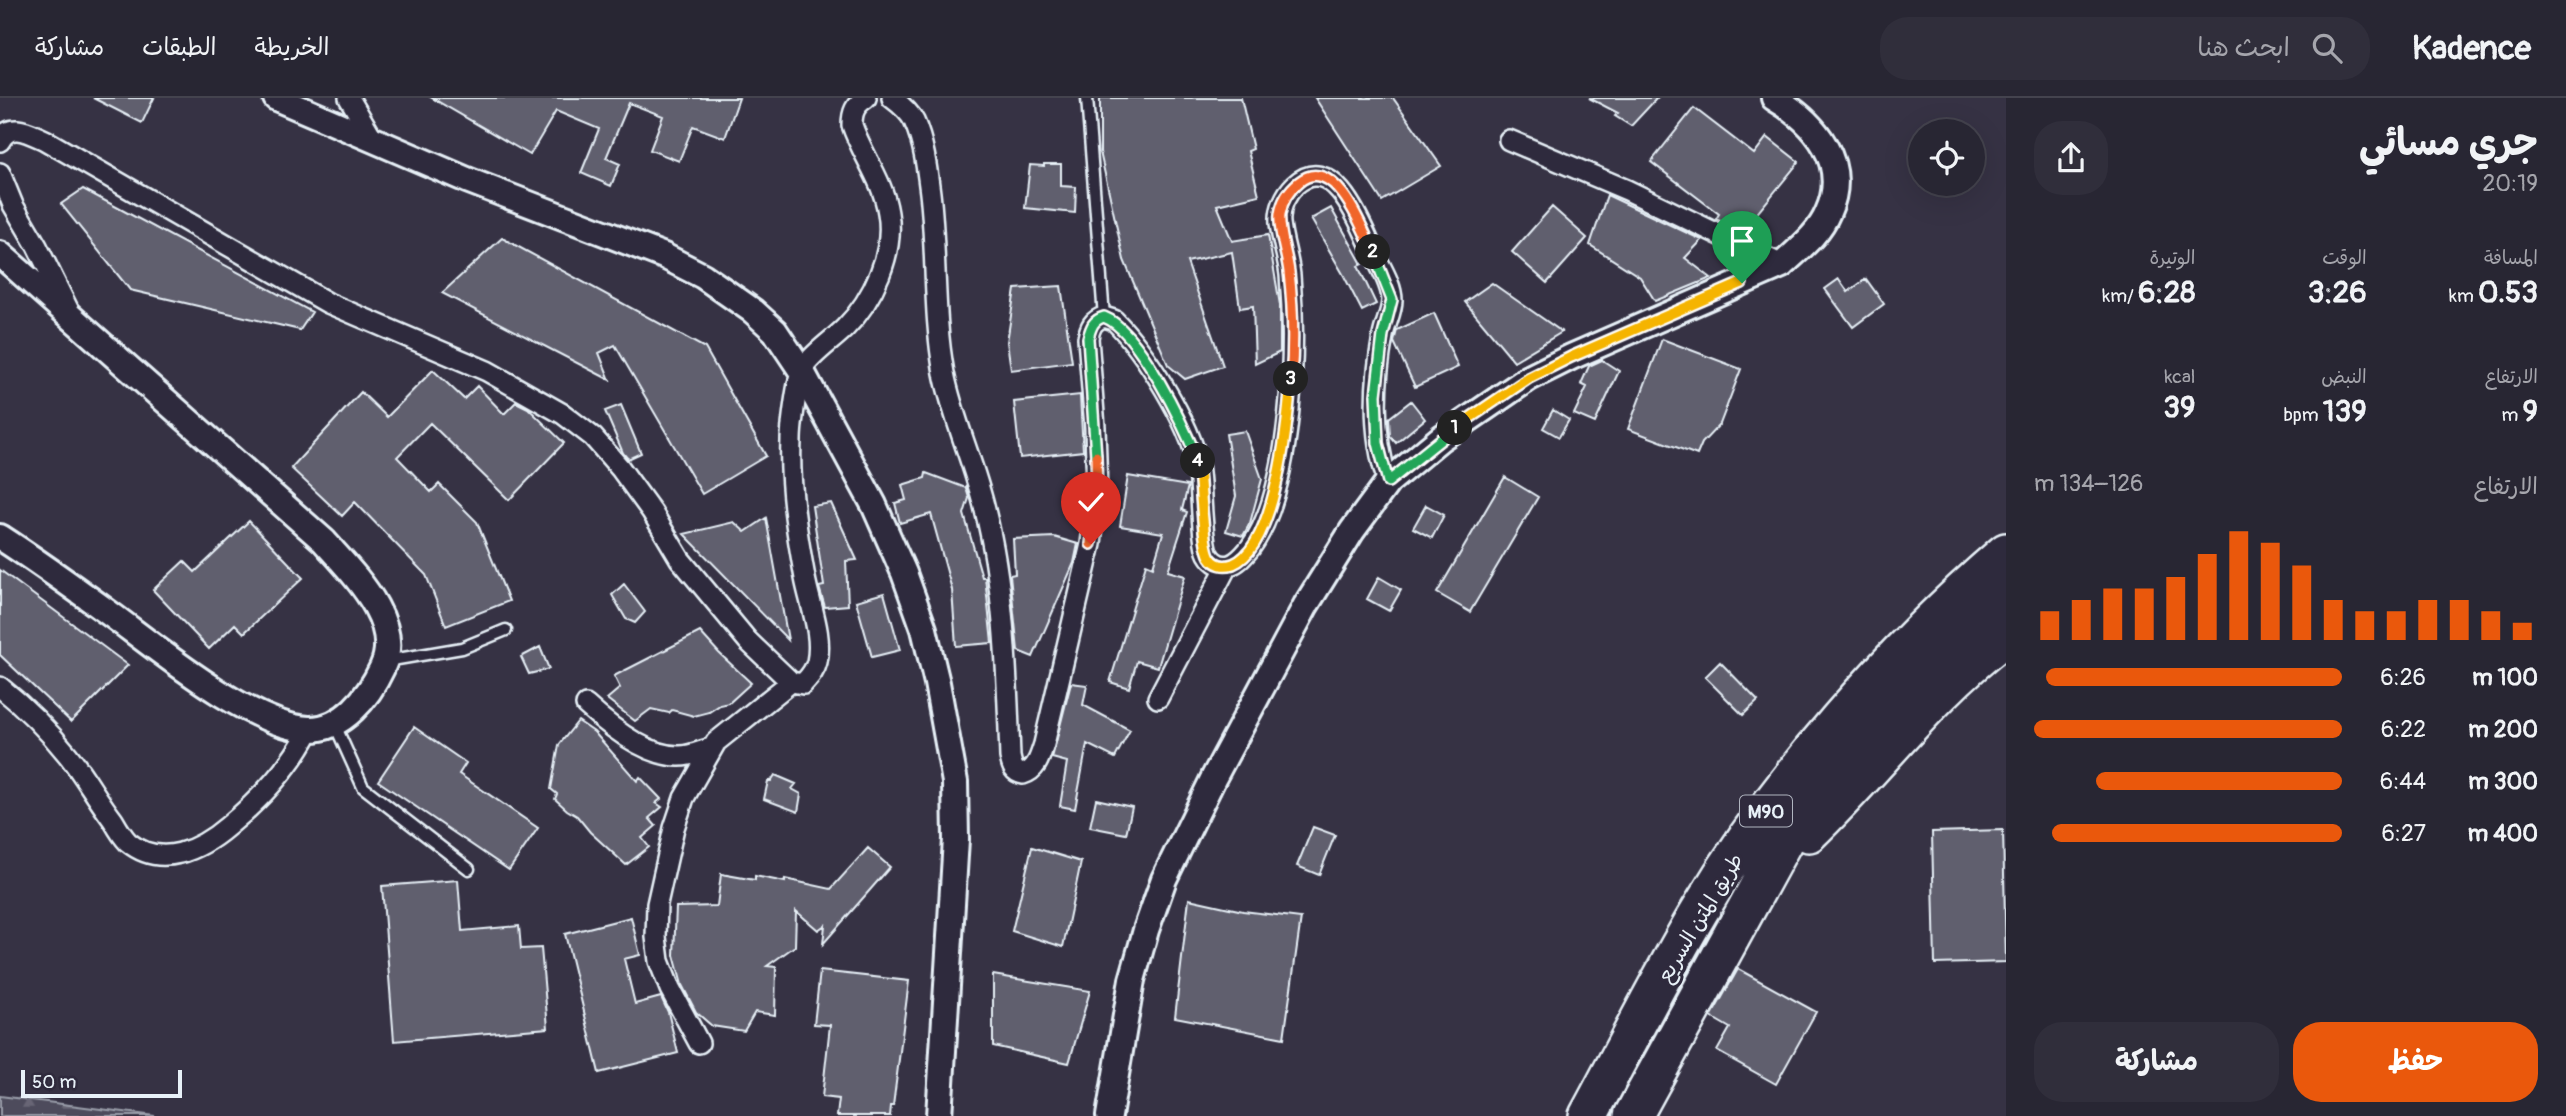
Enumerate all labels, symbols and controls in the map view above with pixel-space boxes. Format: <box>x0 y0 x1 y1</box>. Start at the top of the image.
search box <box>1880 17 2370 80</box>
text: Kadence <box>2412 28 2531 69</box>
icon: search <box>2308 29 2346 67</box>
text: ابحث هنا <box>2197 32 2290 64</box>
text: مشاركة <box>35 33 104 62</box>
text: الطبقات <box>142 33 217 62</box>
text: الخريطة <box>255 33 329 62</box>
map controls <box>1908 119 1985 196</box>
button: locate <box>1908 119 1985 196</box>
text: جري مسائي <box>2359 119 2538 167</box>
button: share <box>2034 121 2108 195</box>
text: 20:19 <box>2482 169 2538 198</box>
pin <box>1712 211 1772 283</box>
icon: arrive <box>1723 222 1761 260</box>
pin: 2 <box>1356 234 1390 270</box>
text: 2 <box>1367 239 1378 263</box>
text: الوتيرة <box>2149 246 2195 270</box>
text: الوقت <box>2322 246 2367 270</box>
text: المسافة <box>2484 246 2538 270</box>
text: 6:28 <box>2138 274 2195 311</box>
text: 3:26 <box>2308 274 2367 311</box>
text: 0.53 <box>2478 274 2538 311</box>
text: /km <box>2102 284 2138 308</box>
text: km <box>2449 284 2478 308</box>
pin: 3 <box>1274 362 1308 396</box>
text: kcal <box>2164 365 2195 389</box>
text: النبض <box>2321 365 2367 389</box>
text: الارتفاع <box>2485 365 2538 389</box>
text: 3 <box>1285 366 1296 390</box>
text: 39 <box>2163 389 2195 426</box>
text: 139 <box>2323 393 2367 430</box>
text: 9 <box>2523 393 2538 430</box>
text: bpm <box>2283 403 2323 427</box>
text: m <box>2502 403 2523 427</box>
pin: 1 <box>1438 410 1472 446</box>
text: 1 <box>1451 415 1458 439</box>
pin: 4 <box>1180 444 1216 478</box>
text: 4 <box>1192 448 1203 472</box>
text: 126–134 m <box>2034 469 2143 498</box>
pin <box>1061 472 1121 544</box>
text: الارتفاع <box>2474 472 2538 501</box>
icon: check <box>1072 483 1110 521</box>
text: 6:26 <box>2380 663 2426 692</box>
text: 100 m <box>2472 663 2538 692</box>
text: 6:22 <box>2381 715 2426 744</box>
text: 200 m <box>2468 715 2538 744</box>
text: 6:44 <box>2380 767 2426 796</box>
text: 300 m <box>2468 767 2538 796</box>
road number: M90 <box>1740 796 1792 826</box>
text: 6:27 <box>2381 819 2426 848</box>
text: 400 m <box>2468 819 2538 848</box>
street label: طريق المتن السريع <box>1651 849 1751 988</box>
button: مشاركة <box>2034 1022 2279 1102</box>
button: حفظ <box>2293 1022 2538 1102</box>
scale bar <box>21 1067 182 1099</box>
text: 50 m <box>32 1070 76 1094</box>

